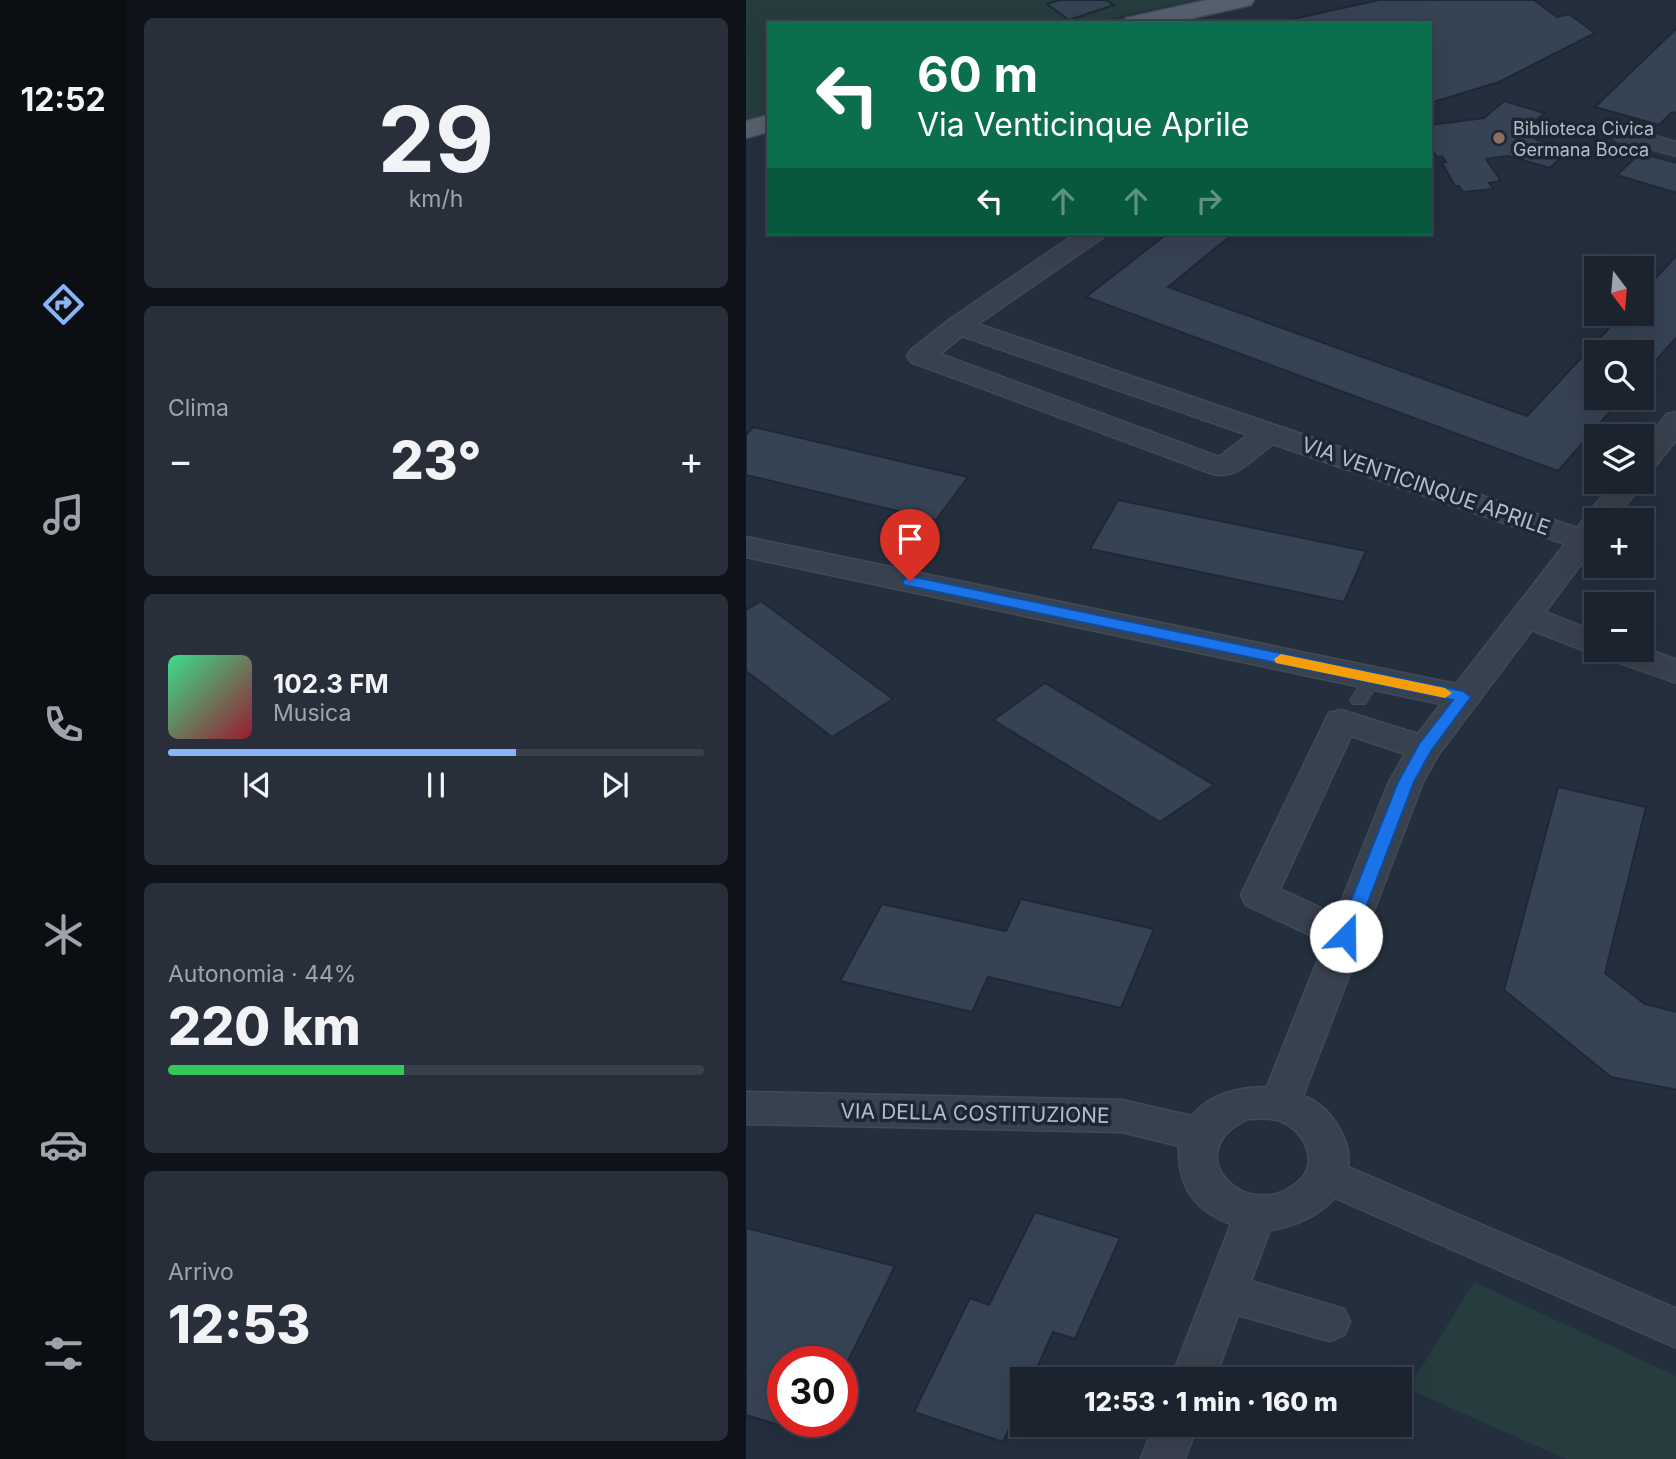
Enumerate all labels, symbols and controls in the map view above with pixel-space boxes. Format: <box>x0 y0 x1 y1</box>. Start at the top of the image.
text: 60 m <box>917 45 1038 104</box>
icon: left <box>802 49 893 140</box>
text: 12:52 <box>20 80 106 119</box>
text: 29 <box>378 84 494 194</box>
text: Via Venticinque Aprile <box>917 105 1250 144</box>
place label: Biblioteca Civica Germana Bocca <box>1513 118 1654 160</box>
marker: Biblioteca Civica Germana Bocca <box>1491 130 1507 146</box>
icon: left <box>971 182 1009 220</box>
icon: ahead <box>1044 182 1082 220</box>
icon: ahead <box>1117 182 1155 220</box>
icon: right <box>1190 182 1228 220</box>
text: km/h <box>409 185 463 213</box>
north arrow <box>1584 256 1654 326</box>
map controls <box>1584 256 1654 662</box>
icon: directions <box>39 280 88 329</box>
button: search <box>1584 340 1654 410</box>
text: Clima <box>168 394 229 422</box>
button: layers <box>1584 424 1654 494</box>
text: 23° <box>390 429 482 492</box>
street label: VIA VENTICINQUE APRILE <box>1298 432 1554 540</box>
text: − <box>168 437 193 483</box>
text: + <box>679 437 704 483</box>
icon: music <box>39 490 88 539</box>
button: + <box>1584 508 1654 578</box>
pin <box>880 509 940 581</box>
icon: arrive <box>891 520 929 558</box>
button: − <box>1584 592 1654 662</box>
text: 102.3 FM <box>273 668 389 699</box>
text: Musica <box>273 699 351 727</box>
icon: phone <box>39 700 88 749</box>
icon: previous <box>238 766 276 804</box>
icon: pause <box>417 766 455 804</box>
icon: next <box>596 766 634 804</box>
position arrow <box>1309 899 1383 973</box>
icon: climate <box>39 910 88 959</box>
text: Autonomia · 44% <box>168 960 356 988</box>
text: 220 km <box>168 995 361 1058</box>
street label: VIA DELLA COSTITUZIONE <box>840 1098 1110 1128</box>
icon: car <box>39 1120 88 1169</box>
text: Arrivo <box>168 1258 234 1286</box>
text: 12:53 <box>168 1293 311 1356</box>
icon: filters <box>39 1329 88 1378</box>
speed limit sign: 30 <box>767 1346 858 1437</box>
text: 12:53 · 1 min · 160 m <box>1084 1386 1338 1417</box>

